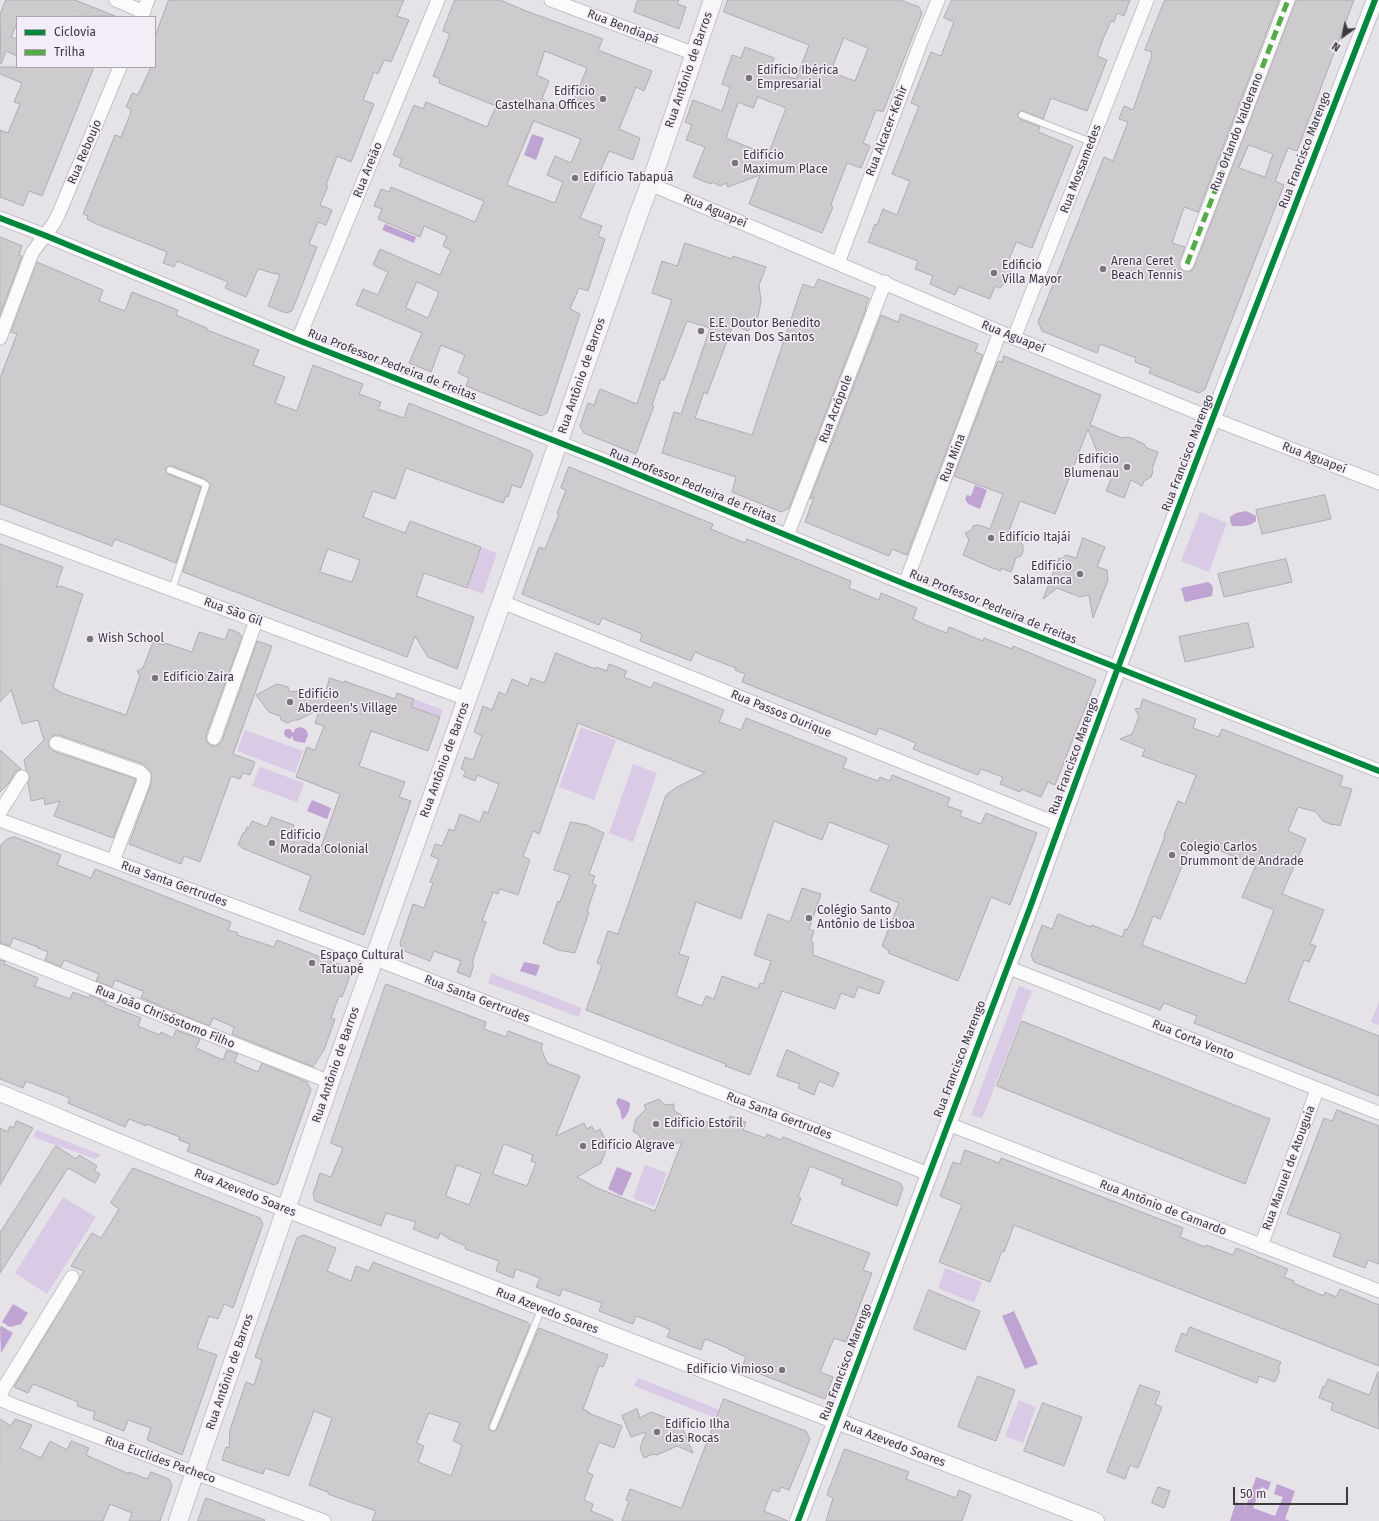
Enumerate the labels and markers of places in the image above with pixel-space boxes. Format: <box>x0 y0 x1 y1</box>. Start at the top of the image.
place label: Edifício Ibérica Empresarial <box>757 64 839 92</box>
marker: Edifício Ibérica Empresarial <box>744 73 754 83</box>
place label: Edifício Castelhana Offices <box>495 85 595 113</box>
marker: Edifício Castelhana Offices <box>598 94 608 104</box>
place label: Edifício Maximum Place <box>743 149 828 177</box>
marker: Edifício Maximum Place <box>730 158 740 168</box>
place label: Edifício Tabapuã <box>583 171 673 185</box>
marker: Edifício Tabapuã <box>570 173 580 183</box>
place label: Arena Ceret Beach Tennis <box>1111 255 1182 283</box>
place label: Edificio Villa Mayor <box>1002 259 1062 287</box>
marker: Arena Ceret Beach Tennis <box>1098 264 1108 274</box>
marker: Edificio Villa Mayor <box>989 268 999 278</box>
place label: E.E. Doutor Benedito Estevan Dos Santos <box>709 317 821 345</box>
marker: E.E. Doutor Benedito Estevan Dos Santos <box>696 326 706 336</box>
place label: Edifício Blumenau <box>1064 453 1119 481</box>
marker: Edifício Blumenau <box>1122 462 1132 472</box>
place label: Edifício Itajái <box>999 531 1071 545</box>
marker: Edifício Itajái <box>986 533 996 543</box>
place label: Edifício Salamanca <box>1013 560 1072 588</box>
marker: Edifício Salamanca <box>1075 569 1085 579</box>
place label: Wish School <box>98 632 164 646</box>
marker: Wish School <box>85 634 95 644</box>
place label: Edifício Zaira <box>163 671 234 685</box>
marker: Edifício Zaira <box>150 673 160 683</box>
place label: Edifício Aberdeen's Village <box>298 688 397 716</box>
marker: Edifício Aberdeen's Village <box>285 697 295 707</box>
place label: Edifício Morada Colonial <box>280 829 368 857</box>
marker: Edifício Morada Colonial <box>267 838 277 848</box>
place label: Colegio Carlos Drummont de Andrade <box>1180 841 1304 869</box>
marker: Colegio Carlos Drummont de Andrade <box>1167 850 1177 860</box>
place label: Colégio Santo Antônio de Lisboa <box>817 904 915 932</box>
marker: Colégio Santo Antônio de Lisboa <box>804 913 814 923</box>
place label: Espaço Cultural Tatuapé <box>320 949 404 977</box>
marker: Espaço Cultural Tatuapé <box>307 958 317 968</box>
place label: Edifício Estoril <box>664 1117 743 1131</box>
marker: Edifício Estoril <box>651 1119 661 1129</box>
place label: Edifício Algrave <box>591 1139 675 1153</box>
marker: Edifício Algrave <box>578 1141 588 1151</box>
place label: Edifício Vimioso <box>686 1363 774 1377</box>
marker: Edifício Vimioso <box>777 1365 787 1375</box>
place label: Edifício Ilha das Rocas <box>665 1418 730 1446</box>
marker: Edifício Ilha das Rocas <box>652 1427 662 1437</box>

